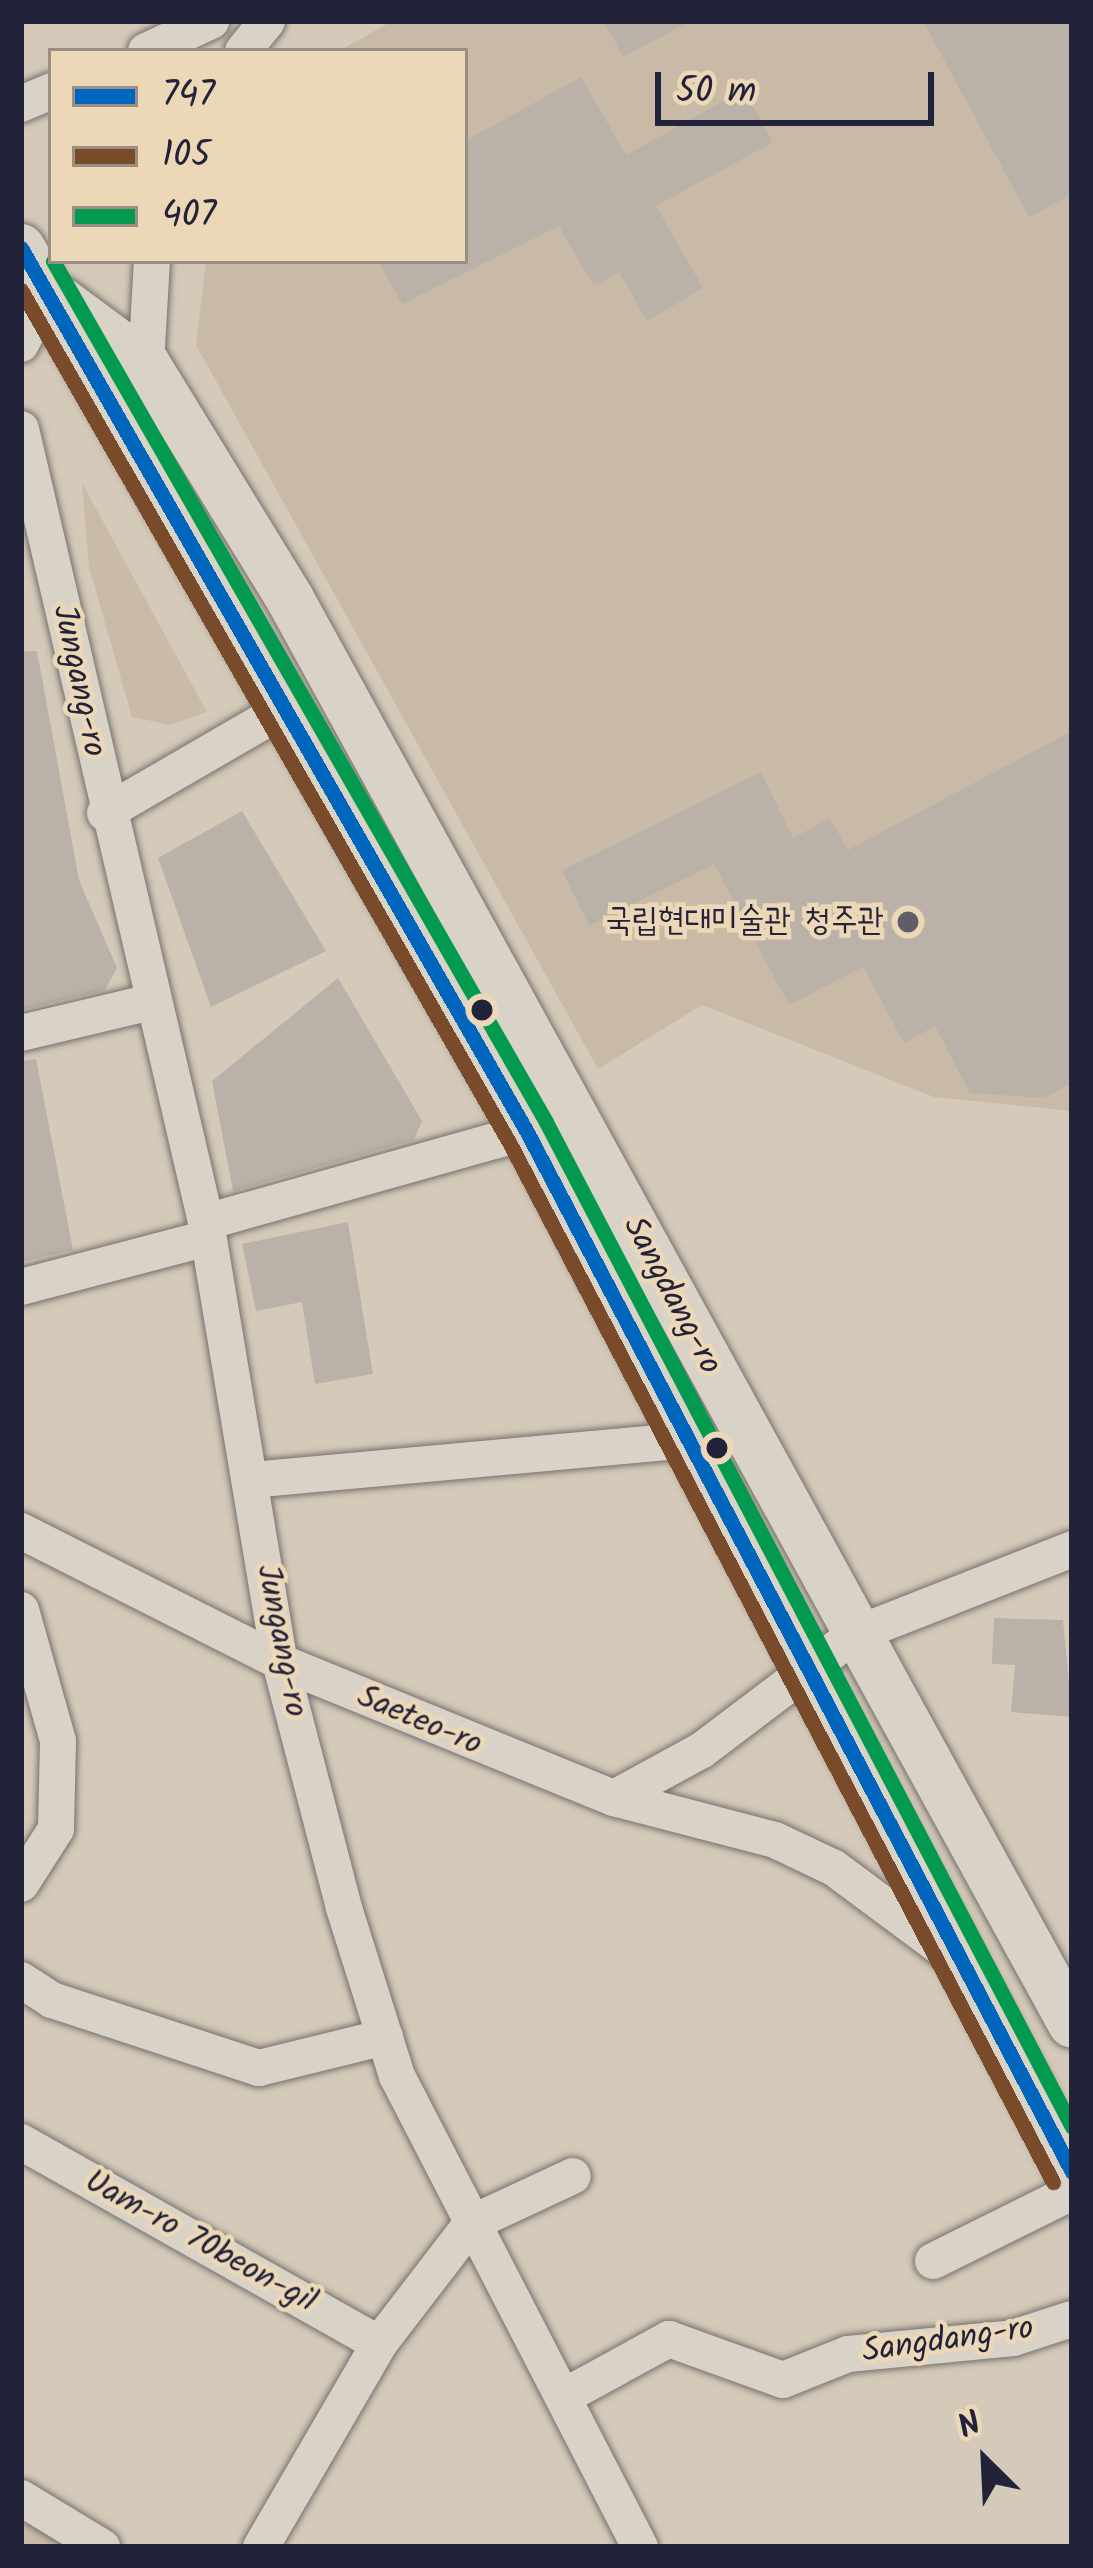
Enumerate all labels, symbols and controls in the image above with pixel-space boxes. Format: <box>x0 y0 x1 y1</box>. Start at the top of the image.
legend <box>48 48 468 264</box>
scale bar <box>661 48 940 122</box>
text: 50 m <box>676 64 756 121</box>
text: 747 <box>162 68 215 125</box>
text: 105 <box>162 128 211 185</box>
text: 407 <box>162 188 216 245</box>
street label: Jungang-ro <box>43 601 113 761</box>
place label: 국립현대미술관 청주관 <box>605 902 884 942</box>
marker: 국립현대미술관 청주관 <box>895 909 921 935</box>
unlabelled marker <box>471 999 493 1021</box>
street label: Sangdang-ro <box>613 1211 729 1381</box>
unlabelled marker <box>706 1437 728 1459</box>
street label: Jungang-ro <box>246 1561 314 1721</box>
street label: Saeteo-ro <box>351 1678 487 1766</box>
street label: Uam-ro 70beon-gil <box>77 2163 323 2323</box>
street label: Sangdang-ro <box>860 2309 1036 2373</box>
text: N <box>950 2398 990 2455</box>
north arrow <box>925 2400 1045 2520</box>

